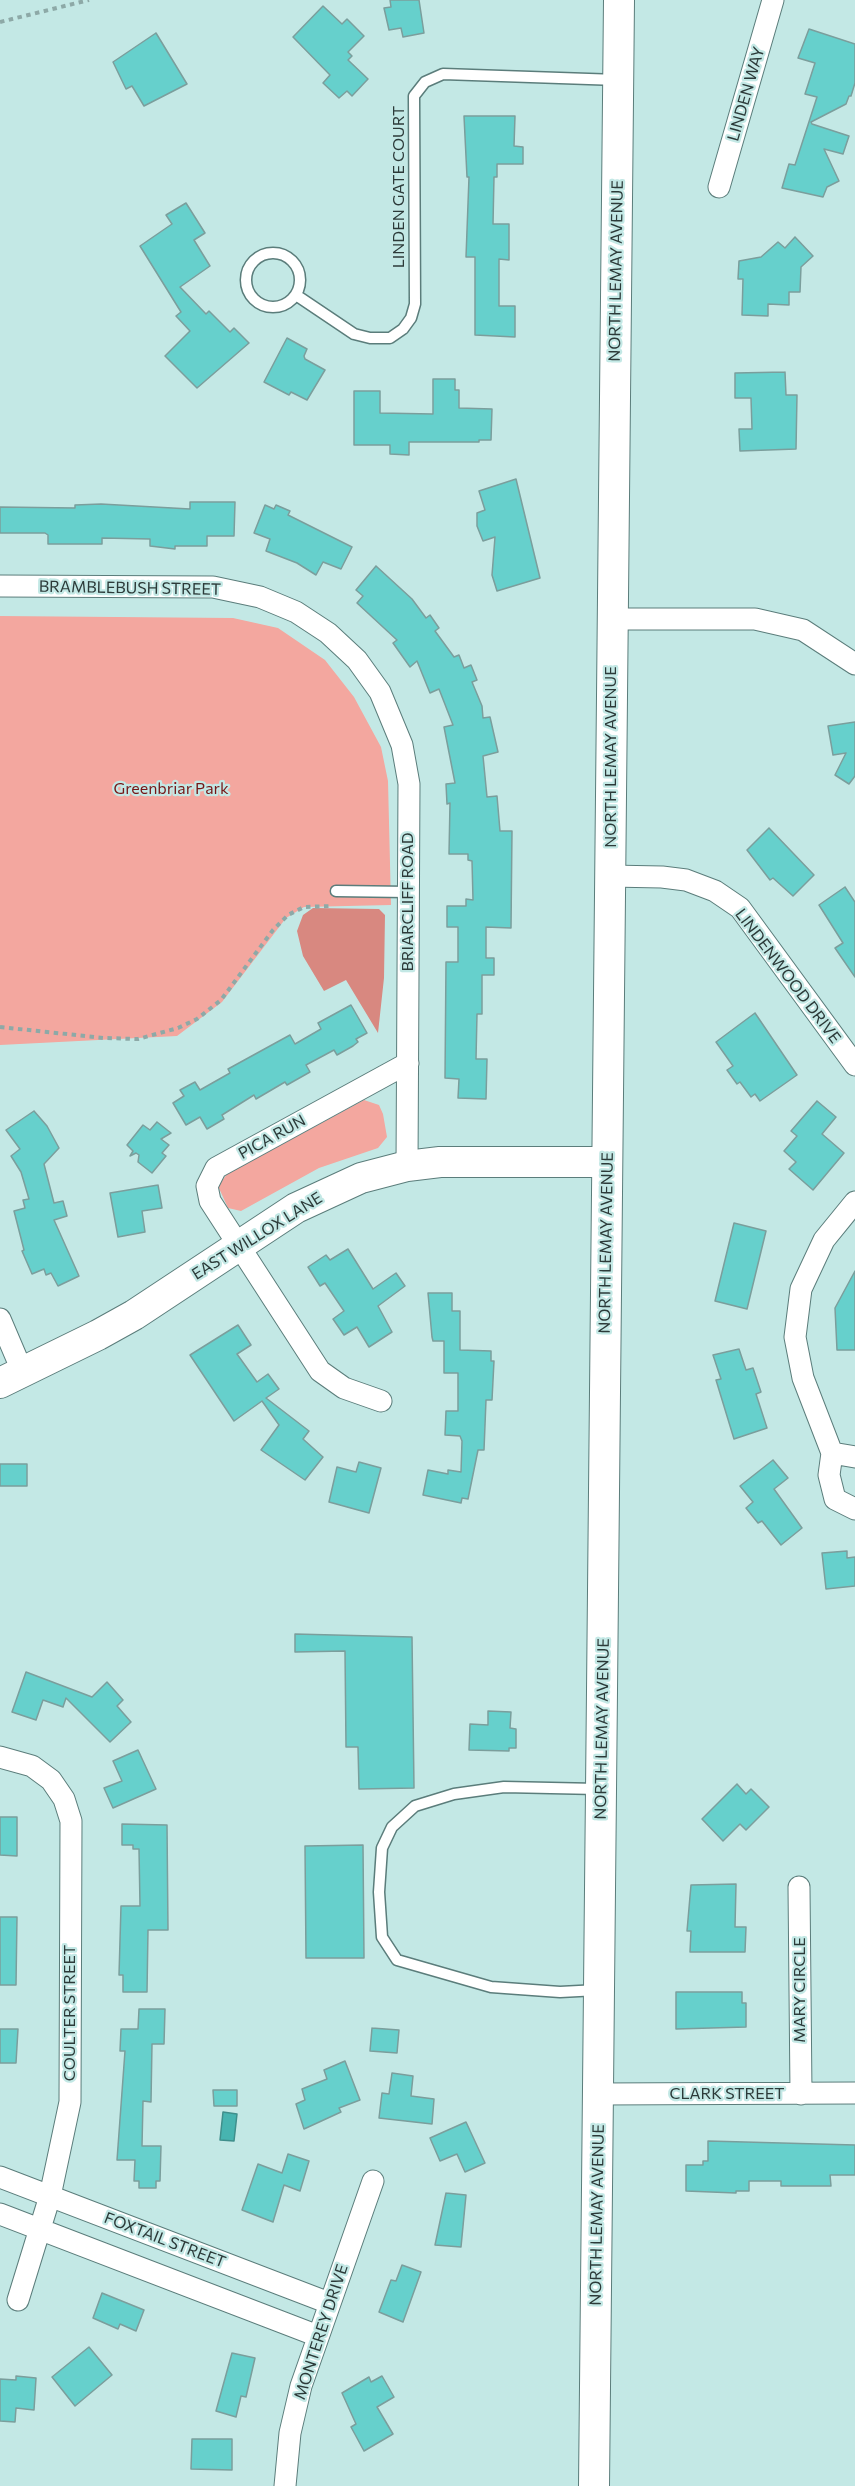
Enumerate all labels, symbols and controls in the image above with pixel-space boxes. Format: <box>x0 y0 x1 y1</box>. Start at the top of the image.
street label: LINDEN WAY <box>723 45 769 143</box>
street label: LINDEN GATE COURT <box>389 106 409 268</box>
street label: NORTH LEMAY AVENUE <box>605 180 627 362</box>
street label: BRAMBLEBUSH STREET <box>39 577 221 599</box>
street label: NORTH LEMAY AVENUE <box>601 666 621 848</box>
park label: Greenbriar Park <box>113 779 229 799</box>
street label: BRIARCLIFF ROAD <box>398 833 418 971</box>
street label: LINDENWOOD DRIVE <box>731 905 845 1047</box>
street label: PICA RUN <box>235 1111 309 1163</box>
street label: NORTH LEMAY AVENUE <box>595 1152 617 1334</box>
street label: EAST WILLOX LANE <box>188 1188 326 1284</box>
street label: NORTH LEMAY AVENUE <box>591 1638 613 1820</box>
street label: MARY CIRCLE <box>790 1937 810 2043</box>
street label: COULTER STREET <box>60 1945 80 2081</box>
street label: CLARK STREET <box>669 2084 785 2104</box>
street label: NORTH LEMAY AVENUE <box>586 2124 608 2306</box>
street label: FOXTAIL STREET <box>102 2208 228 2272</box>
street label: MONTEREY DRIVE <box>290 2262 352 2402</box>

